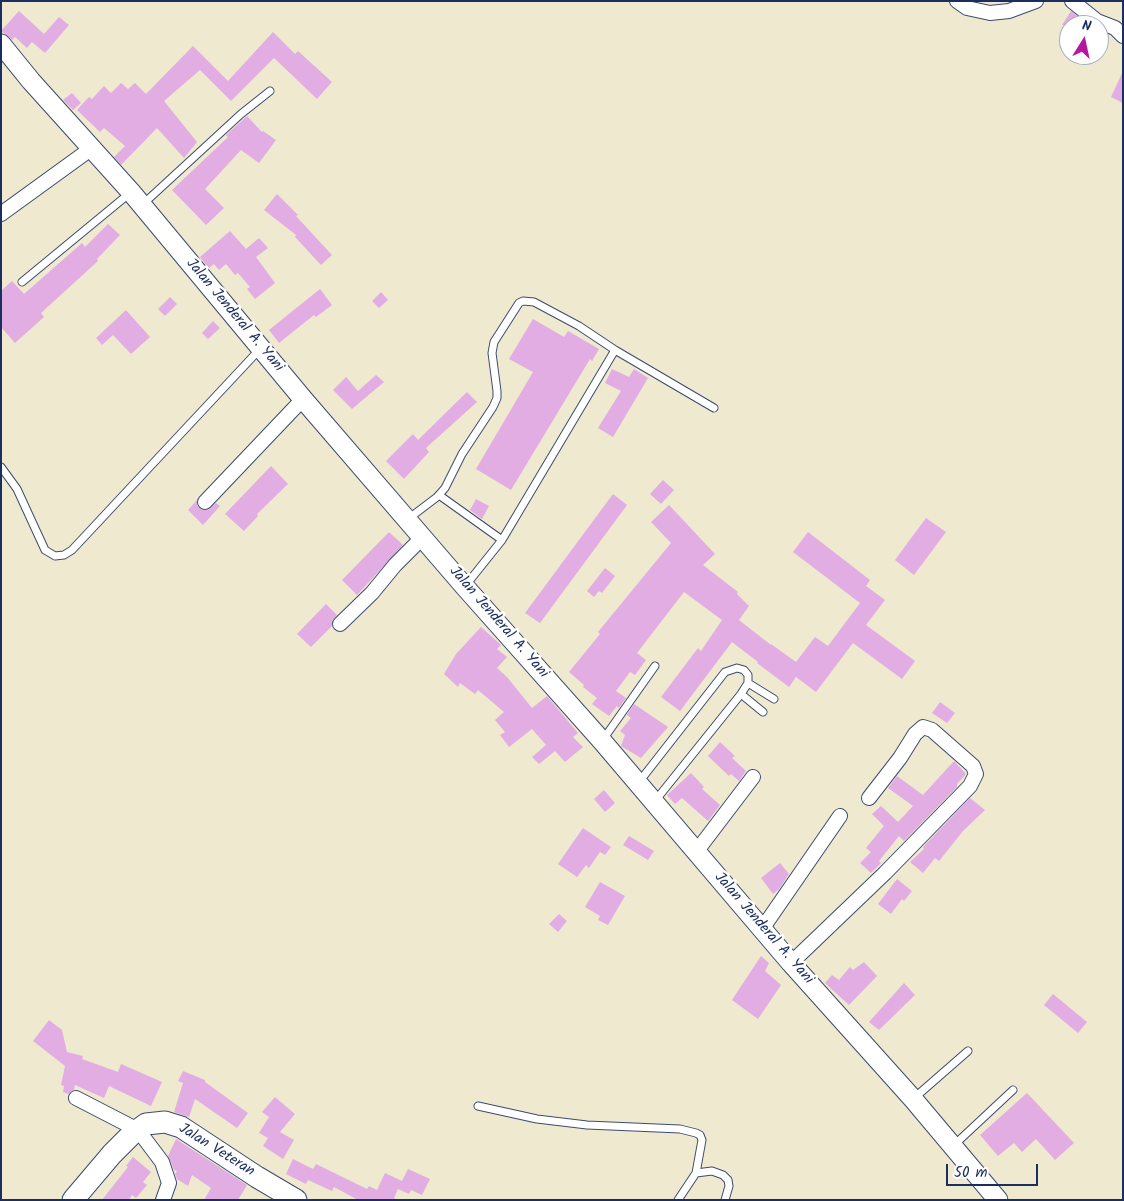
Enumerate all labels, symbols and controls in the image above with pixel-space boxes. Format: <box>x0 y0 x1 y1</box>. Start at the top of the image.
north arrow <box>1059 15 1109 65</box>
text: N <box>1080 15 1093 38</box>
street label: Jalan Jenderal A. Yani <box>181 256 287 376</box>
street label: Jalan Jenderal A. Yani <box>445 563 551 683</box>
street label: Jalan Jenderal A. Yani <box>710 869 816 989</box>
street label: Jalan Veteran <box>175 1121 257 1181</box>
scale bar <box>949 1154 1042 1186</box>
text: 50 m <box>954 1161 988 1185</box>

